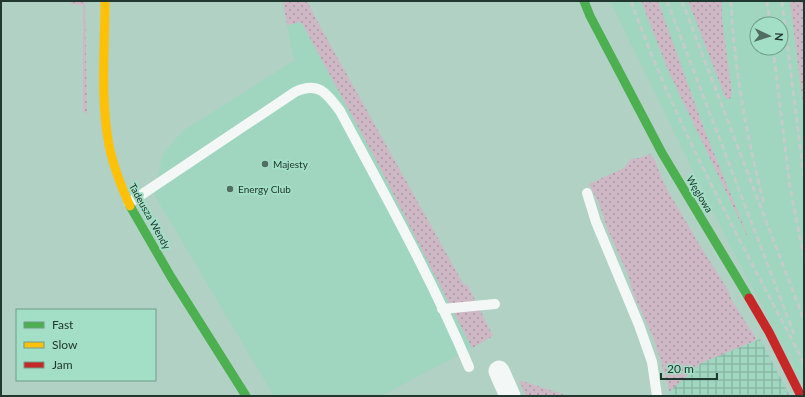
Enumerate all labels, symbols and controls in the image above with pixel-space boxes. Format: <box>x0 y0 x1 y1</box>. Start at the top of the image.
north arrow <box>749 16 789 56</box>
text: N <box>773 32 786 41</box>
place label: Majesty <box>273 158 309 170</box>
marker: Majesty <box>260 159 270 169</box>
street label: Węglowa <box>684 173 716 215</box>
street label: Tadeusza Wendy <box>127 181 174 252</box>
place label: Energy Club <box>238 183 291 195</box>
marker: Energy Club <box>225 184 235 194</box>
legend <box>16 309 156 381</box>
text: Fast <box>52 317 74 332</box>
text: Slow <box>52 337 78 352</box>
scale bar <box>661 355 717 381</box>
text: Jam <box>52 357 73 372</box>
text: 20 m <box>667 361 694 376</box>

